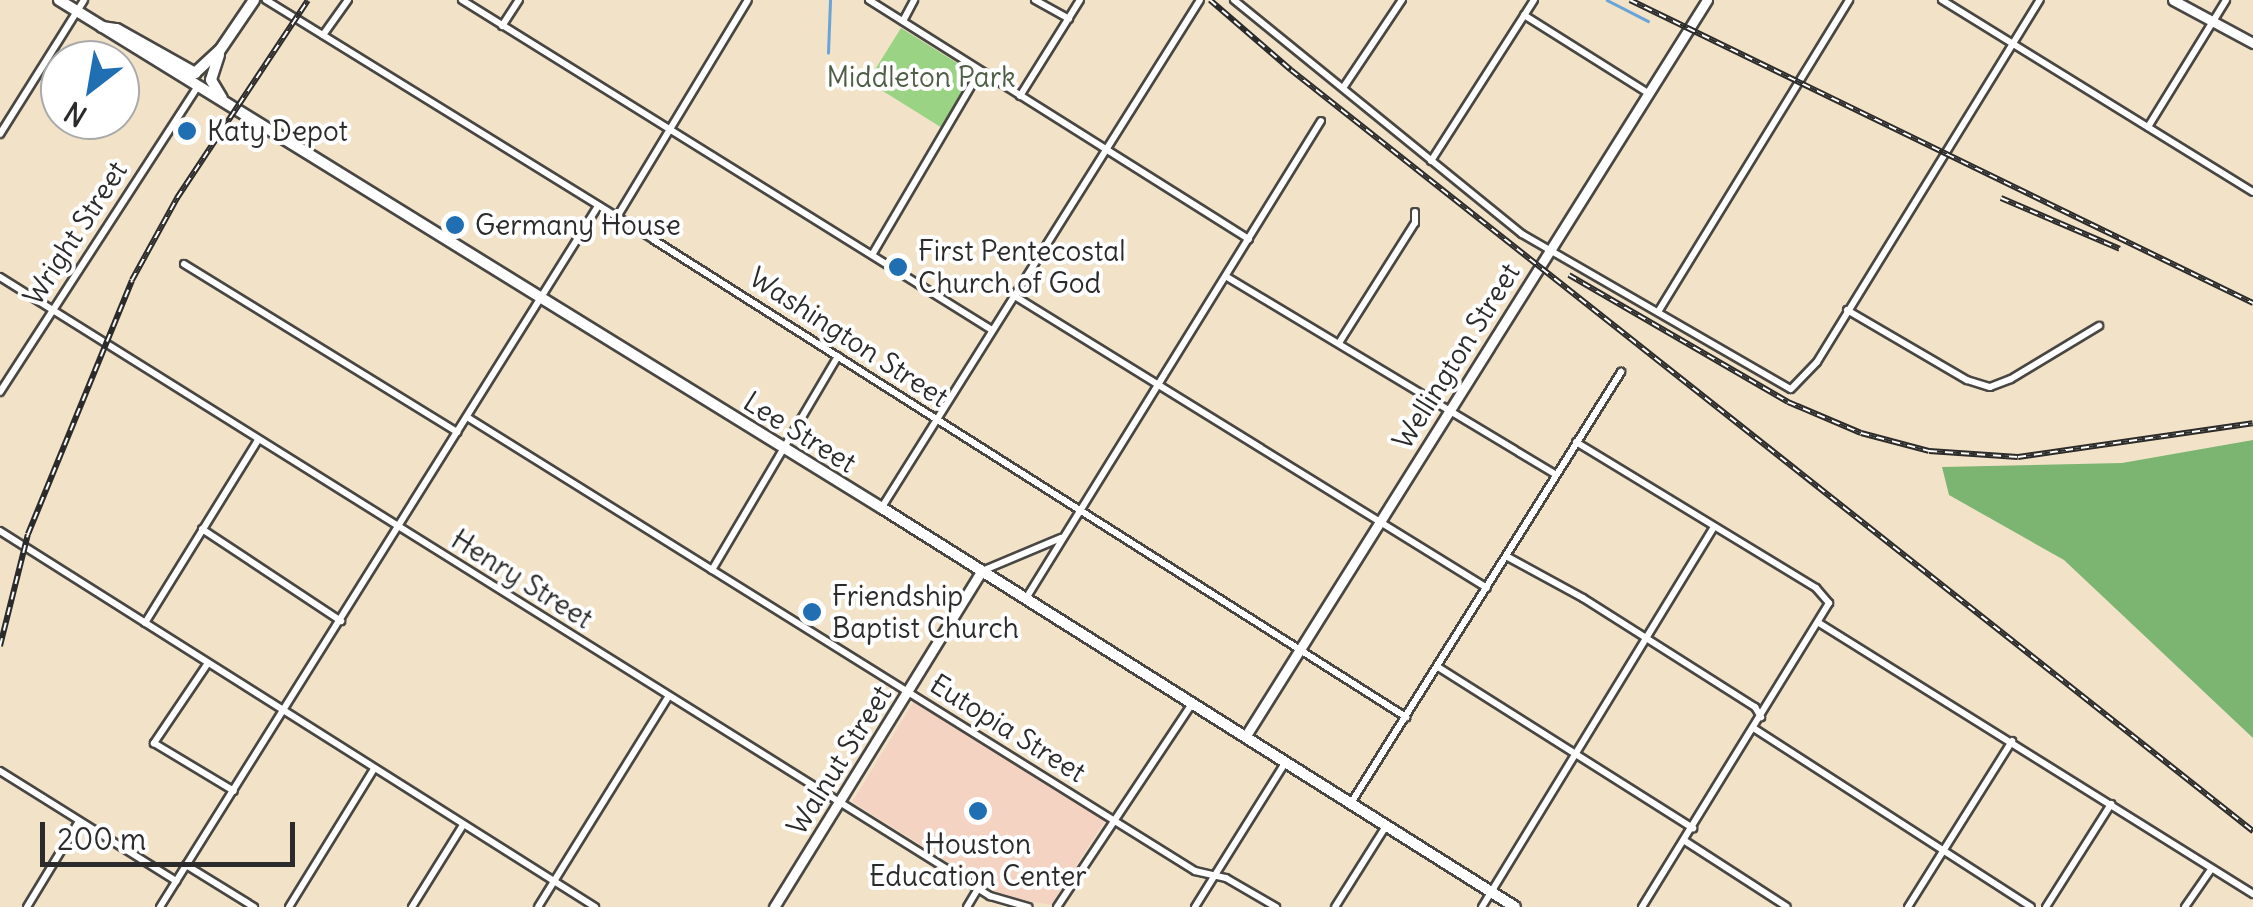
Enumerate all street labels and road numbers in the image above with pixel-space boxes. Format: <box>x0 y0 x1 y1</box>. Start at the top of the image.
street label: Wright Street <box>16 155 134 311</box>
street label: Wellington Street <box>1385 257 1527 455</box>
street label: Washington Street <box>743 260 955 414</box>
street label: Lee Street <box>738 384 862 480</box>
street label: Henry Street <box>445 522 599 636</box>
street label: Eutopia Street <box>924 667 1092 789</box>
street label: Walnut Street <box>780 679 898 841</box>

